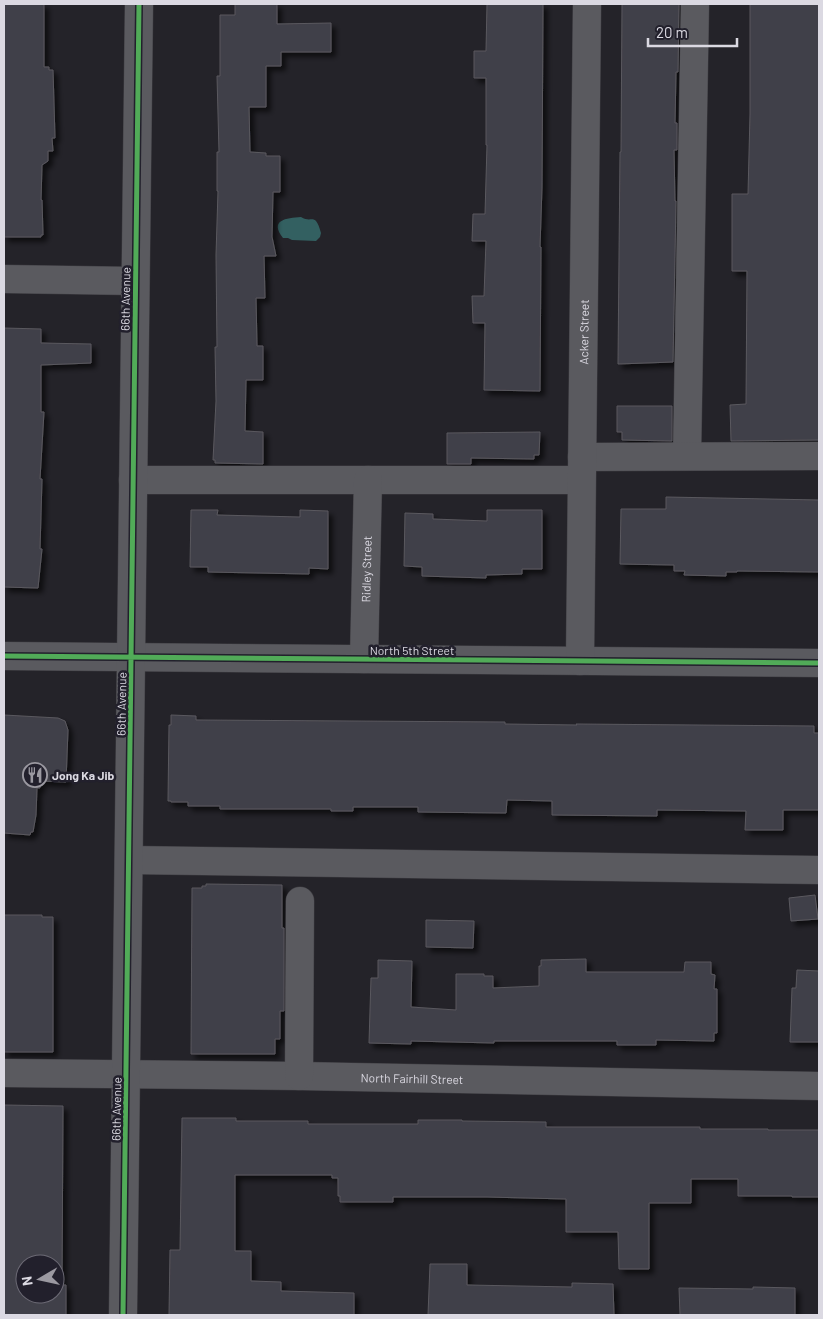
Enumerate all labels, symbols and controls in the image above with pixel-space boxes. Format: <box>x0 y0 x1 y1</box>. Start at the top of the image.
scale bar <box>648 15 737 47</box>
text: 20 m <box>656 23 688 41</box>
street label: 66th Avenue <box>117 267 133 331</box>
street label: Acker Street <box>576 299 591 365</box>
street label: Ridley Street <box>358 535 374 603</box>
street label: North 5th Street <box>370 643 454 657</box>
street label: 66th Avenue <box>113 672 129 736</box>
restaurant icon: Jong Ka Jib <box>22 762 48 788</box>
place label: Jong Ka Jib <box>52 768 115 782</box>
street label: North Fairhill Street <box>360 1070 463 1086</box>
street label: 66th Avenue <box>108 1077 124 1141</box>
north arrow <box>15 1254 65 1304</box>
text: N <box>18 1275 36 1287</box>

